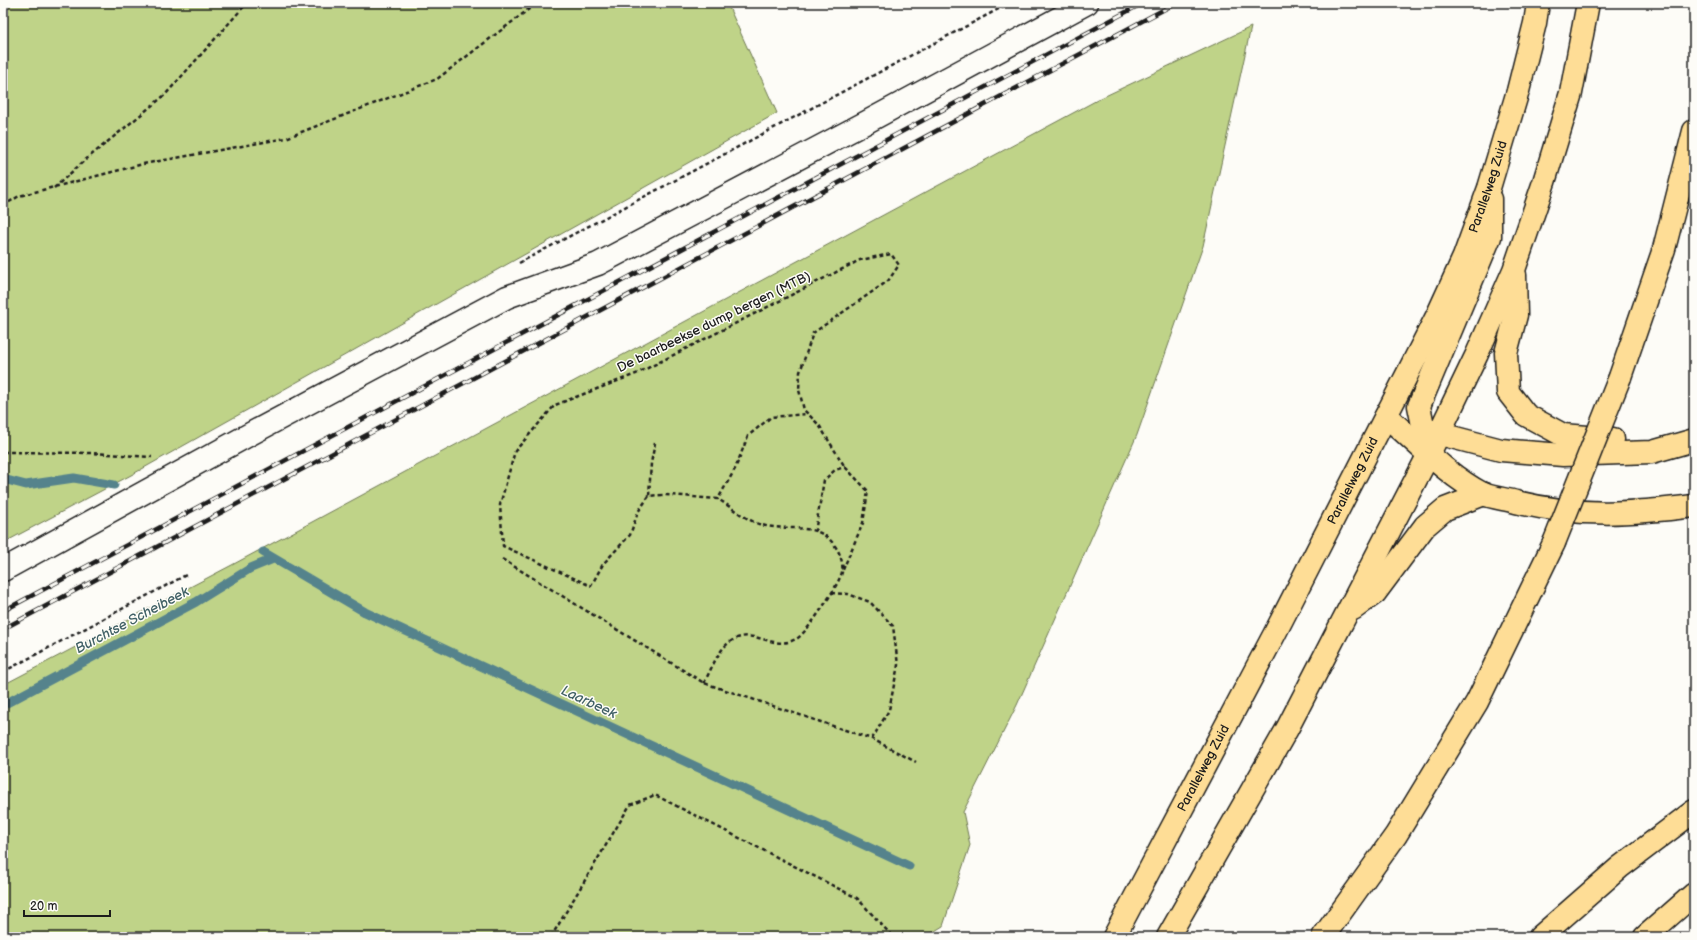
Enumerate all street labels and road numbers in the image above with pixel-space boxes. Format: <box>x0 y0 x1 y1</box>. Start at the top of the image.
street label: Parallelweg Zuid <box>1465 139 1511 235</box>
street label: De baarbeekse dump bergen (MTB) <box>615 268 814 376</box>
street label: Parallelweg Zuid <box>1324 434 1382 527</box>
street label: Parallelweg Zuid <box>1174 722 1233 814</box>

